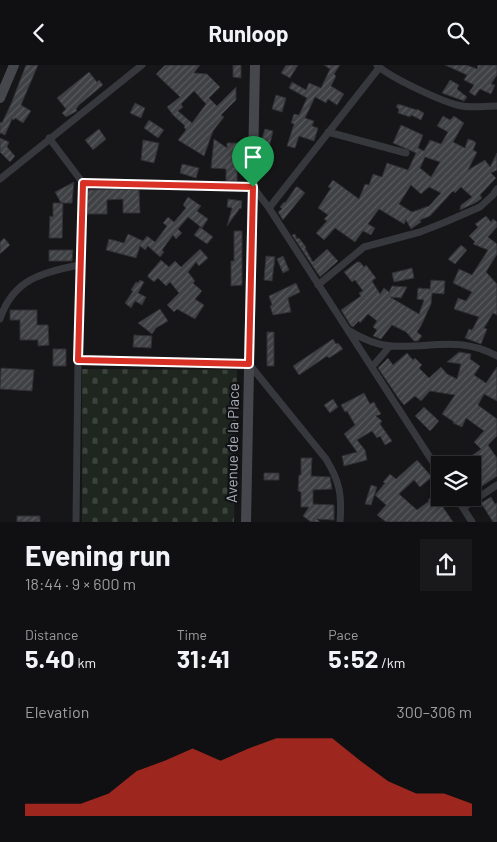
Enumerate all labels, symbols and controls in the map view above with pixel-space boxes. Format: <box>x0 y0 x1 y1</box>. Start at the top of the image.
icon: back <box>25 19 53 47</box>
icon: search <box>444 19 472 47</box>
text: Runloop <box>209 20 288 46</box>
pin <box>232 136 274 187</box>
icon: arrive <box>239 143 267 171</box>
street label: Avenue de la Place <box>222 383 242 503</box>
map controls <box>431 456 481 506</box>
button: layers <box>431 456 481 506</box>
text: Evening run <box>25 538 171 572</box>
button: share <box>420 539 472 591</box>
text: 18:44 · 9 × 600 m <box>25 574 136 593</box>
text: Distance <box>25 626 78 643</box>
text: Time <box>177 626 207 643</box>
text: Pace <box>328 626 358 643</box>
text: 5.40 <box>25 643 75 673</box>
text: 31:41 <box>177 643 230 673</box>
text: 5:52 <box>328 643 378 673</box>
text: km <box>75 654 96 671</box>
text: /km <box>378 654 405 671</box>
text: Elevation <box>25 702 89 721</box>
text: 300–306 m <box>397 702 472 721</box>

